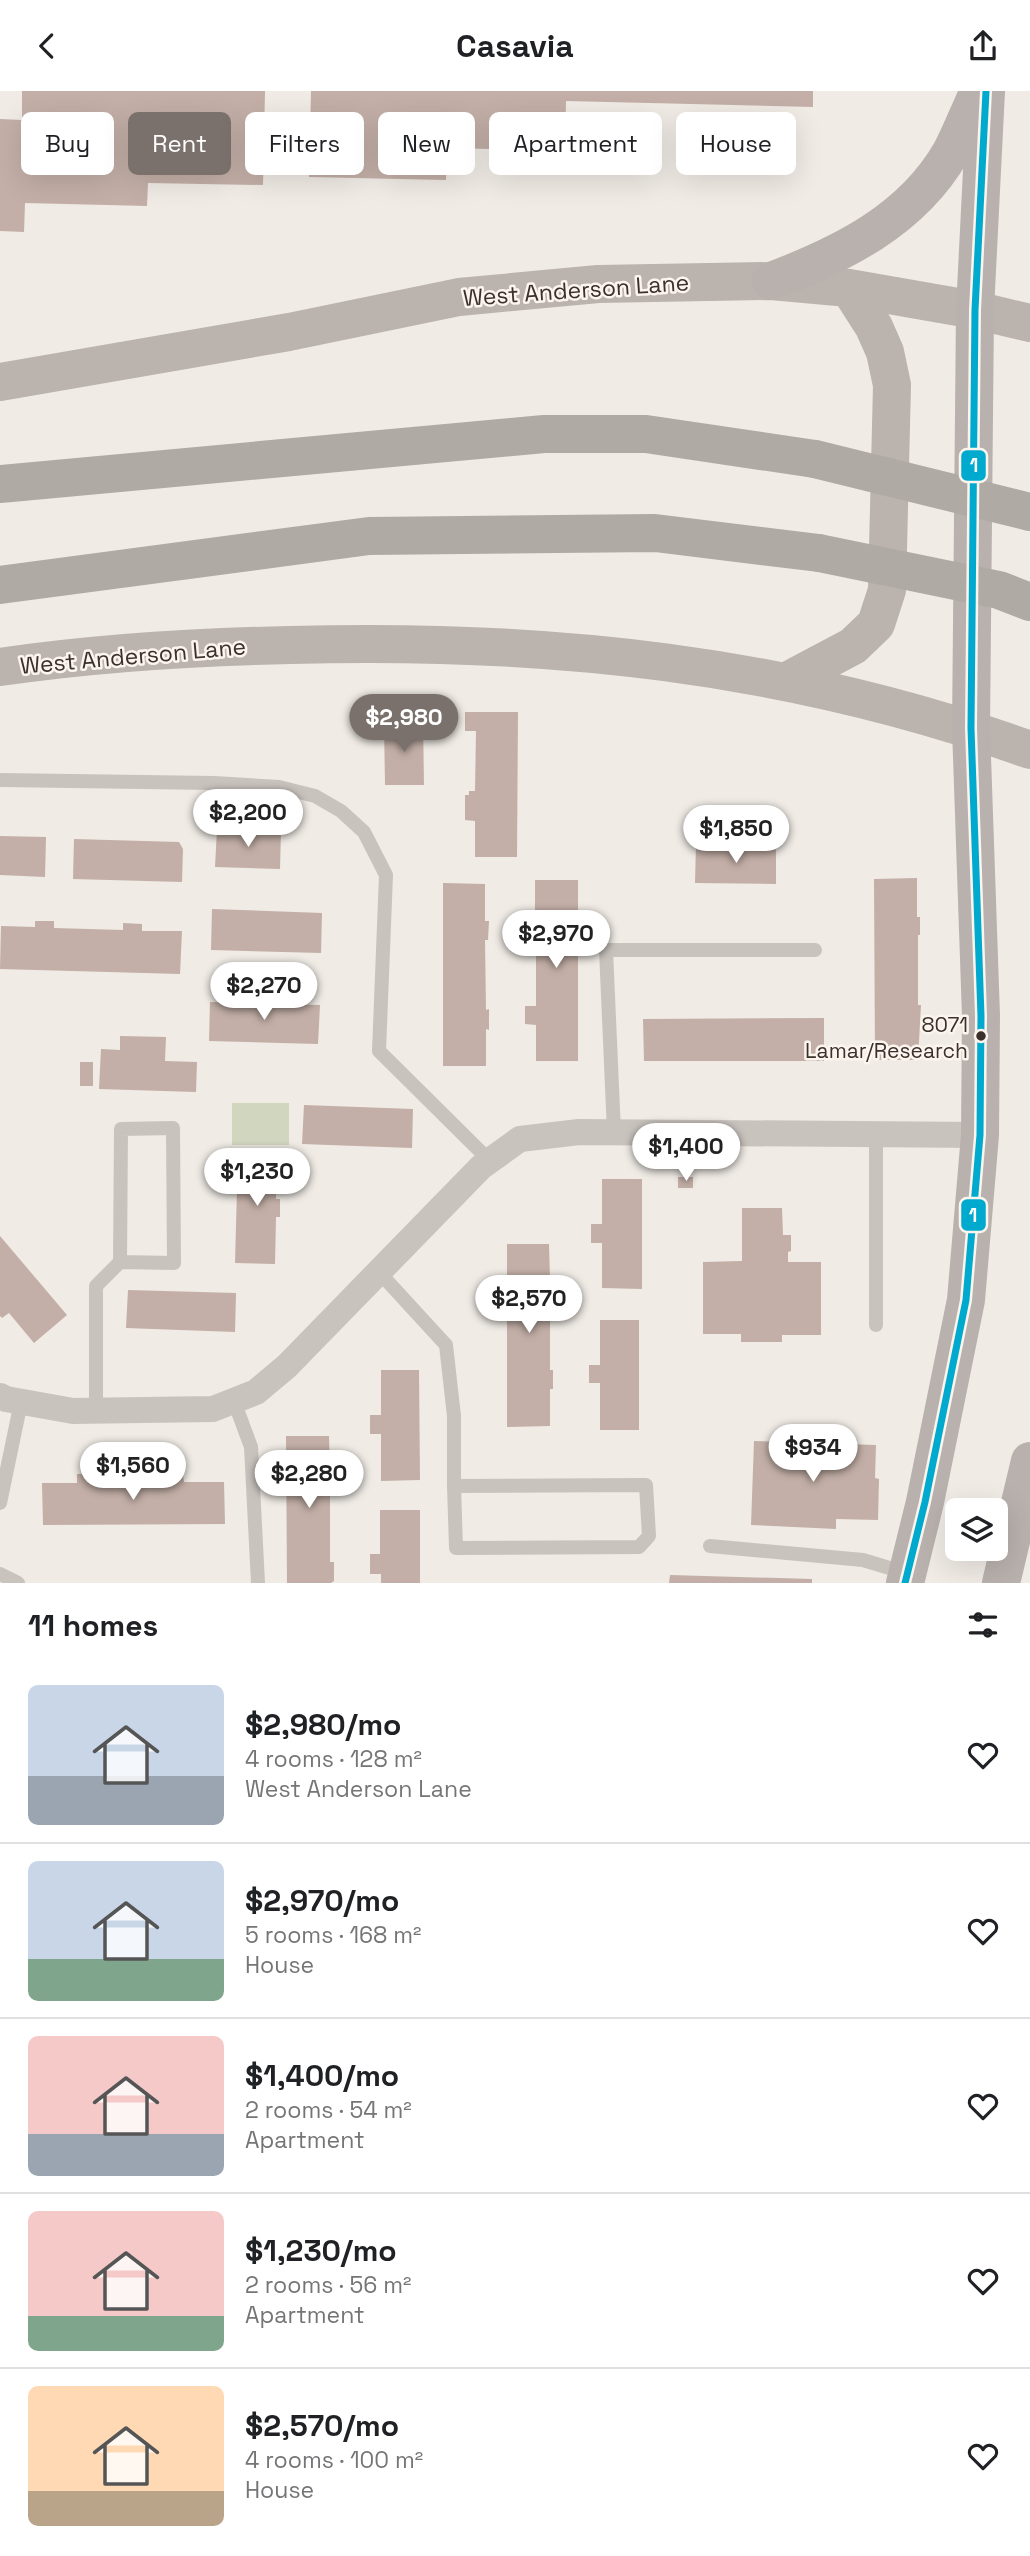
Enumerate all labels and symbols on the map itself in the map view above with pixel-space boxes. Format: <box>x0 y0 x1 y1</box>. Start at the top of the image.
street label: West Anderson Lane <box>462 267 690 313</box>
line badge: 1 <box>960 449 987 482</box>
text: 1 <box>970 453 978 478</box>
street label: West Anderson Lane <box>19 631 247 681</box>
pin: $2,980 <box>347 695 461 754</box>
pin: $2,200 <box>191 789 305 849</box>
pin: $1,850 <box>679 805 793 865</box>
pin: $2,970 <box>499 911 613 970</box>
pin: $2,270 <box>207 963 321 1022</box>
place label: 8071 Lamar/Research <box>805 1011 968 1064</box>
marker: 8071 Lamar/Research <box>974 1029 988 1043</box>
pin: $1,400 <box>629 1123 743 1183</box>
pin: $1,230 <box>200 1149 314 1208</box>
line badge: 1 <box>960 1198 987 1232</box>
text: 1 <box>969 1203 977 1228</box>
pin: $2,570 <box>472 1275 586 1335</box>
pin: $934 <box>772 1425 854 1484</box>
pin: $1,560 <box>76 1443 190 1502</box>
pin: $2,280 <box>252 1451 366 1510</box>

